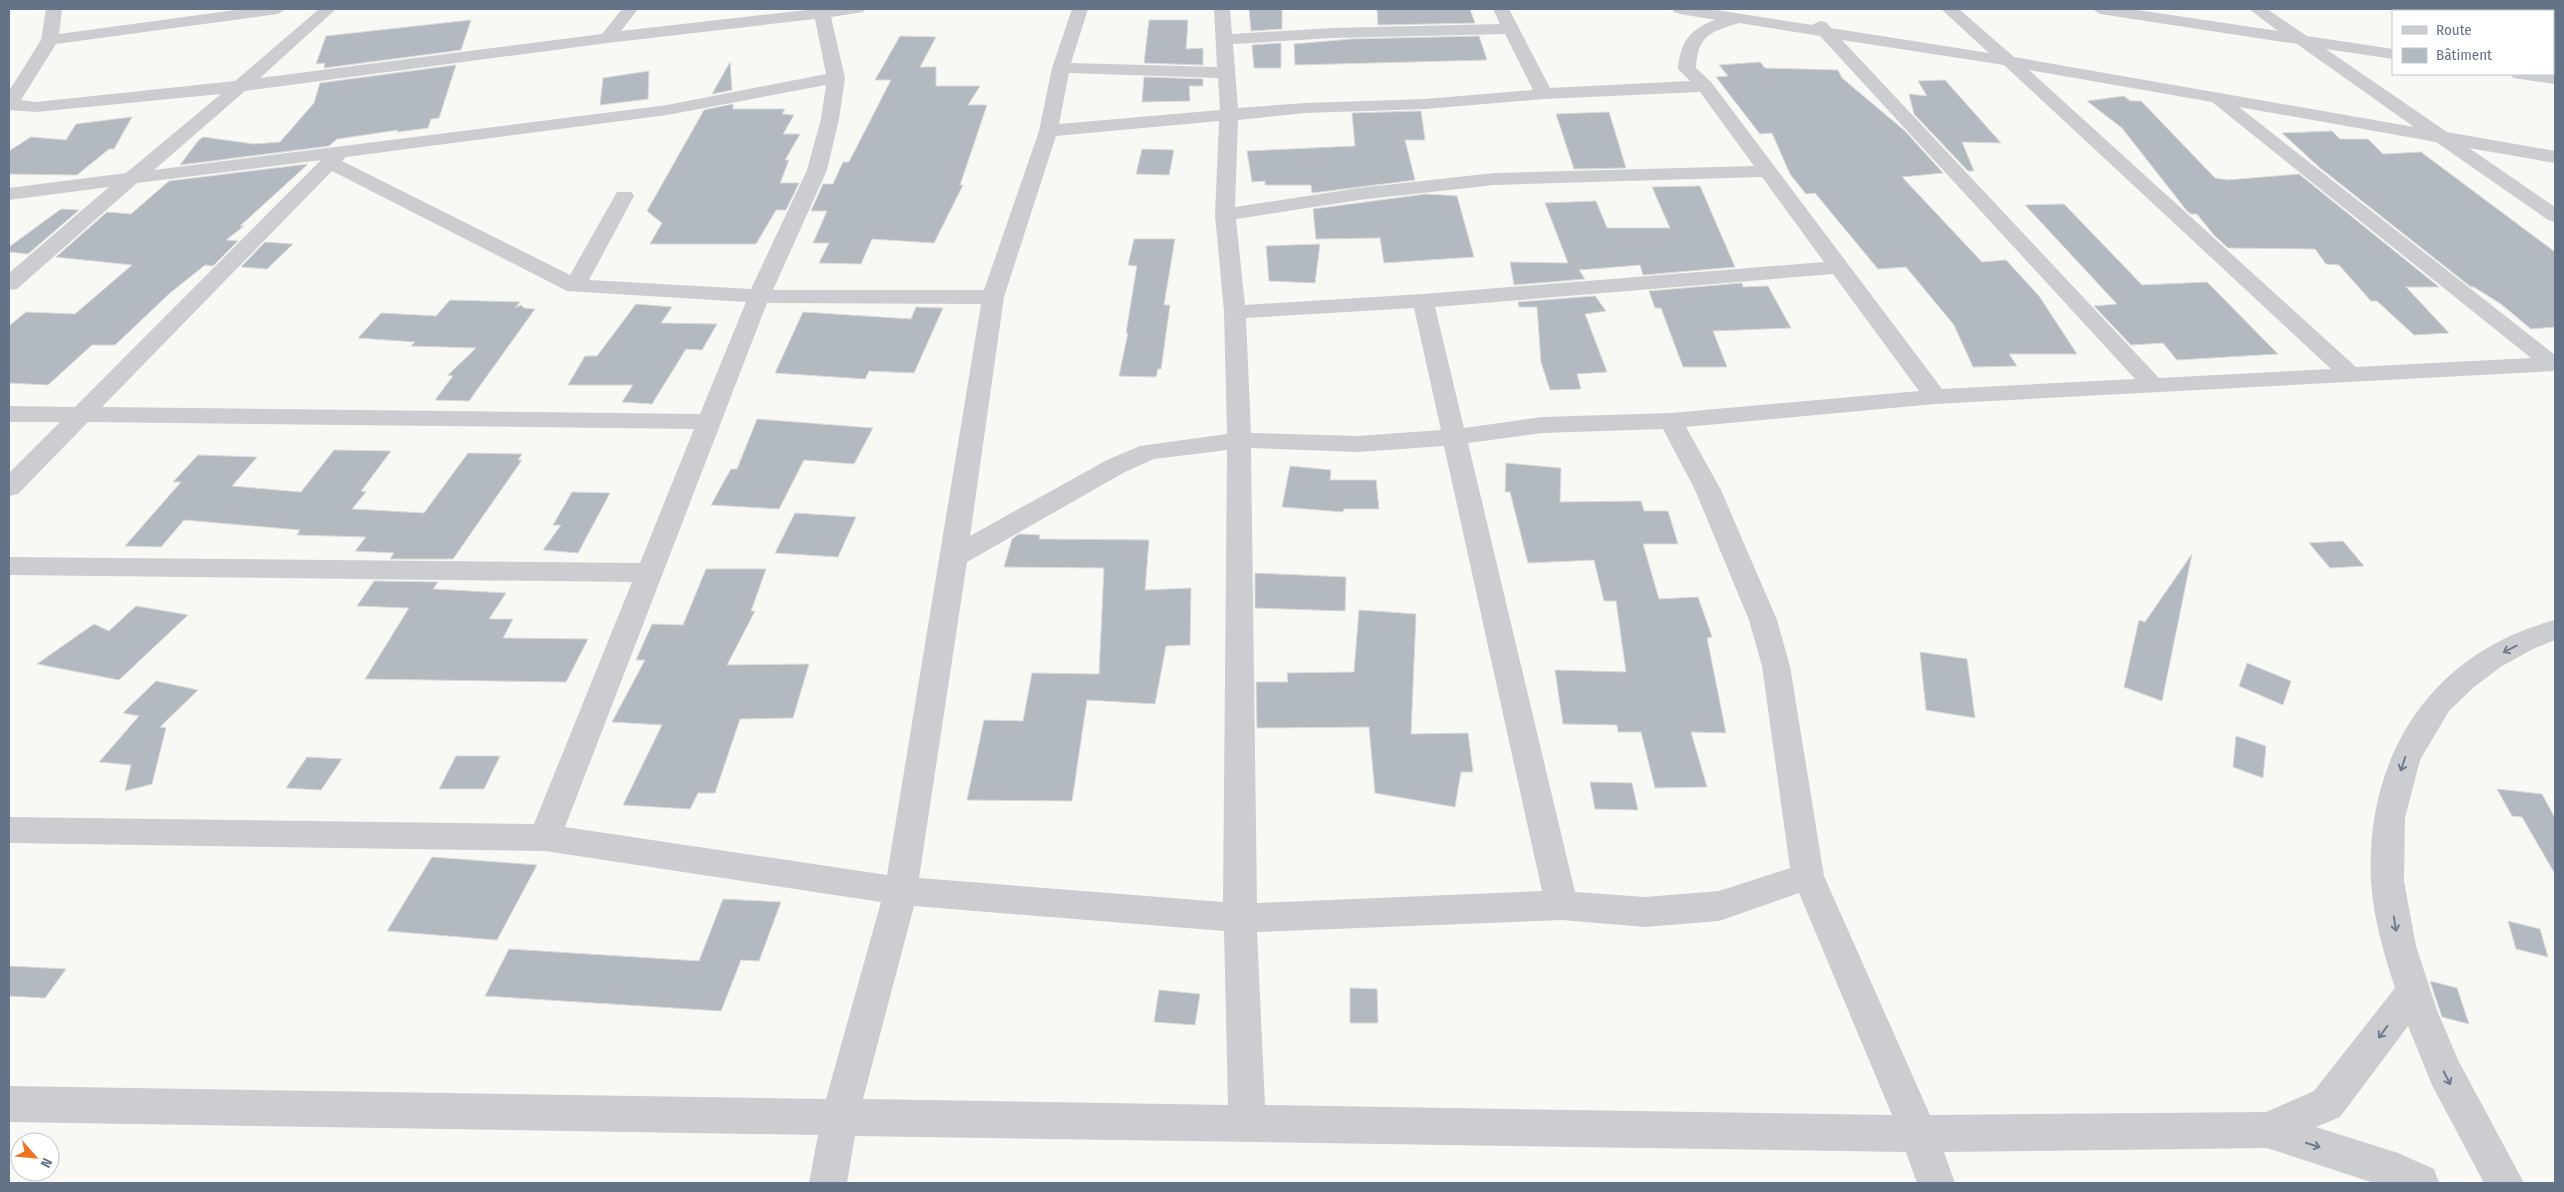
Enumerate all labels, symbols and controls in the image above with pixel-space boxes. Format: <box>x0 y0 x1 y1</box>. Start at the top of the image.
legend <box>2392 10 2554 75</box>
text: Route <box>2436 21 2472 39</box>
text: Bâtiment <box>2436 46 2492 64</box>
one-way arrow <box>2503 644 2518 654</box>
one-way arrow <box>2397 756 2407 772</box>
one-way arrow <box>2390 916 2400 932</box>
one-way arrow <box>2378 1025 2388 1039</box>
one-way arrow <box>2442 1070 2452 1085</box>
north arrow <box>10 1132 60 1182</box>
one-way arrow <box>2305 1141 2321 1151</box>
text: N <box>37 1155 56 1170</box>

